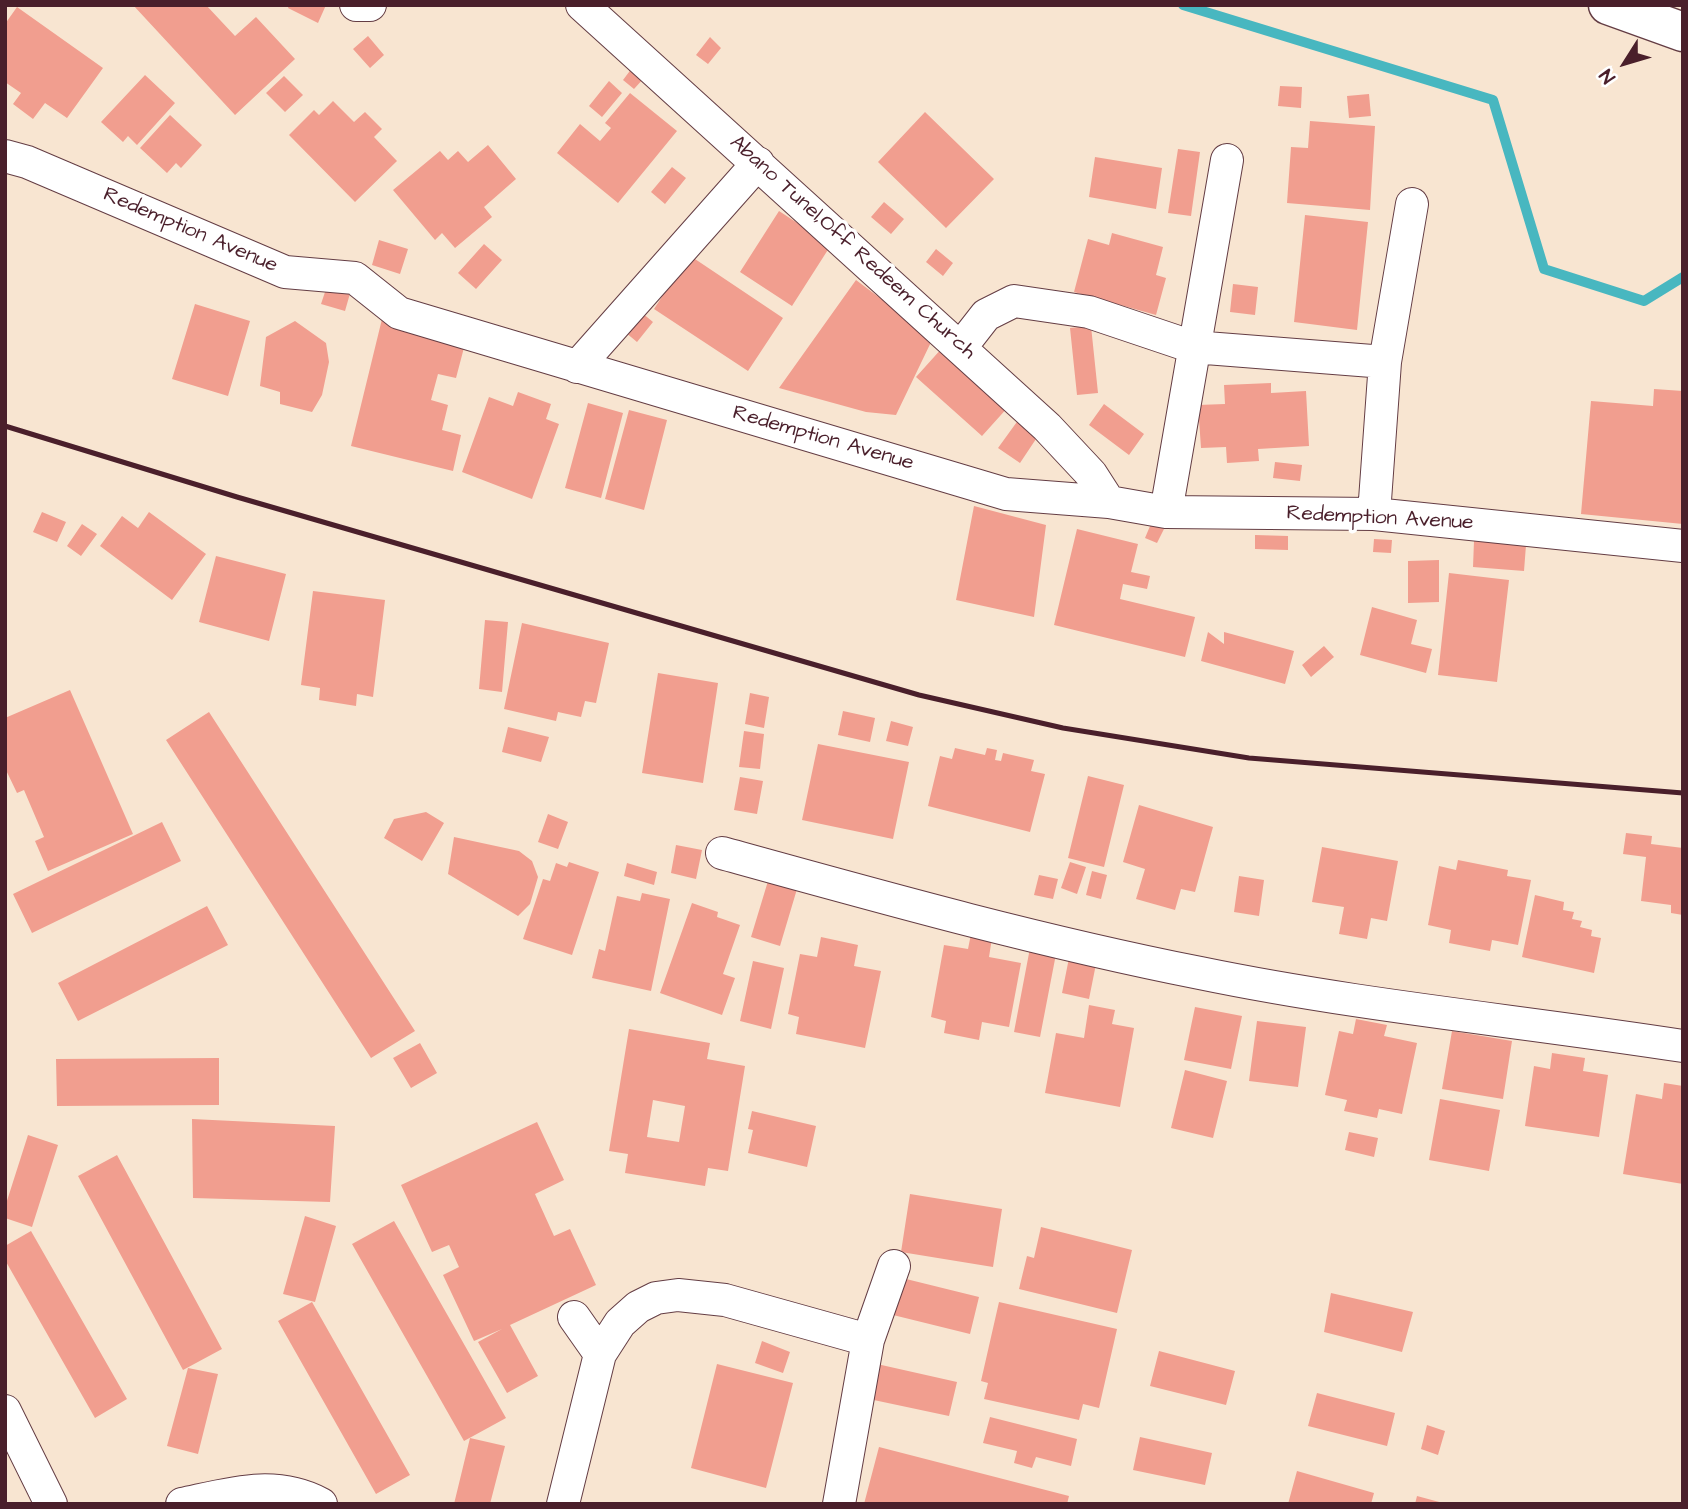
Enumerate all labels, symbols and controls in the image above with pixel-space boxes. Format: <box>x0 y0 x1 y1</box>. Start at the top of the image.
north arrow <box>1590 28 1660 98</box>
text: N <box>1593 63 1622 89</box>
street label: Abano Tunel,Off Redeem Church <box>724 131 980 365</box>
street label: Redemption Avenue <box>99 183 281 279</box>
street label: Redemption Avenue <box>730 401 916 477</box>
street label: Redemption Avenue <box>1286 502 1474 536</box>

